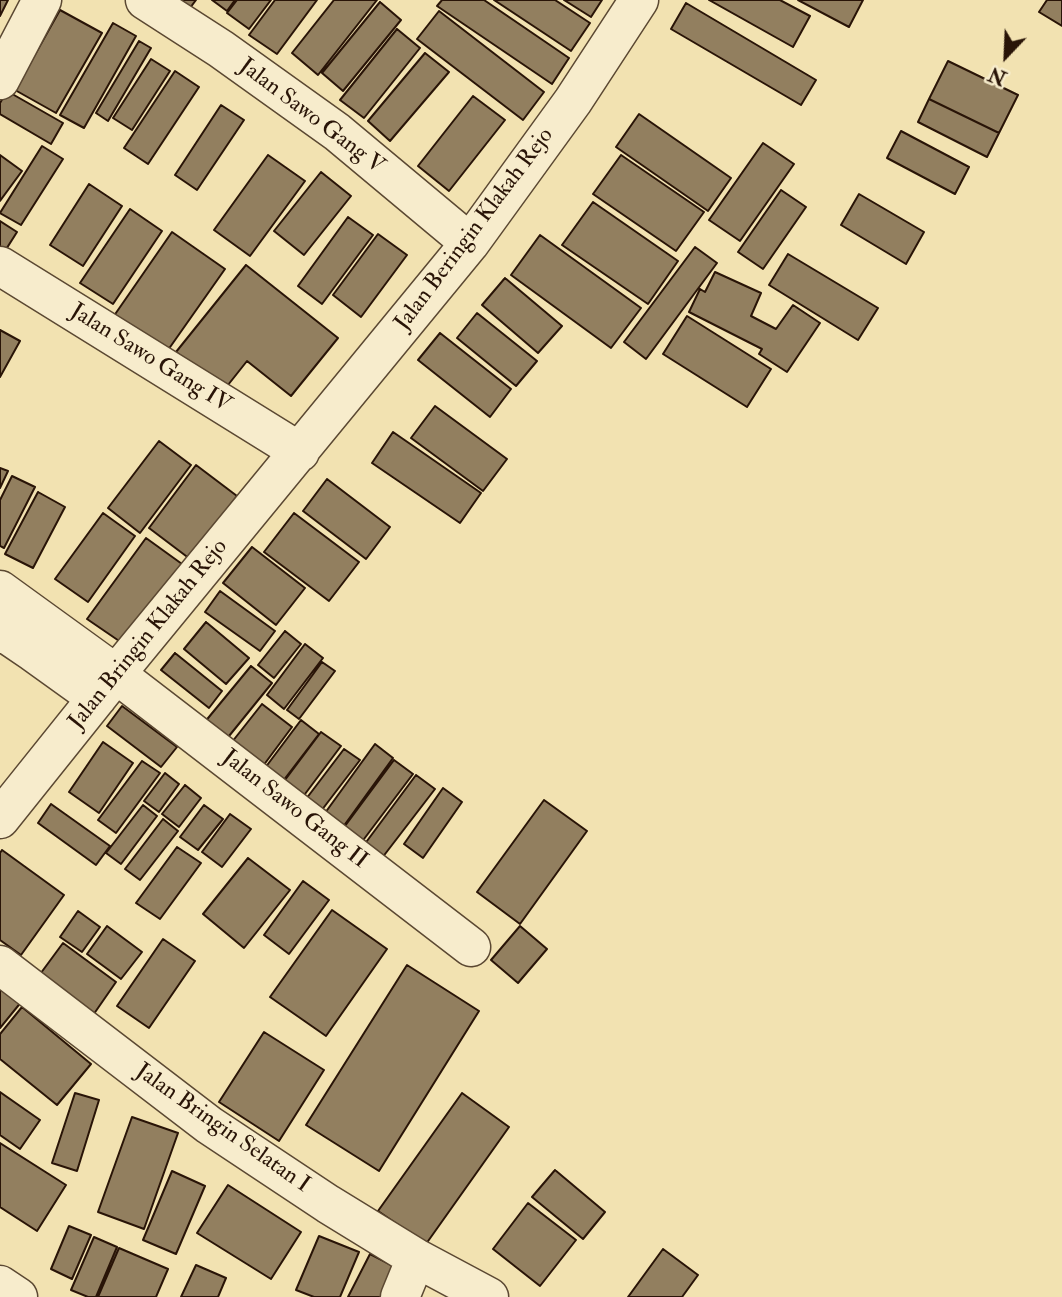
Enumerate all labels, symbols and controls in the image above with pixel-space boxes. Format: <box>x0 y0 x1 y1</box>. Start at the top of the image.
north arrow <box>971 21 1041 91</box>
street label: Jalan Sawo Gang V <box>233 53 389 181</box>
text: N <box>985 61 1010 90</box>
street label: Jalan Beringin Klakah Rejo <box>390 123 560 337</box>
street label: Jalan Sawo Gang IV <box>64 298 236 420</box>
street label: Jalan Bringin Klakah Rejo <box>64 534 234 736</box>
street label: Jalan Sawo Gang II <box>216 744 372 876</box>
street label: Jalan Bringin Selatan I <box>129 1058 315 1200</box>

